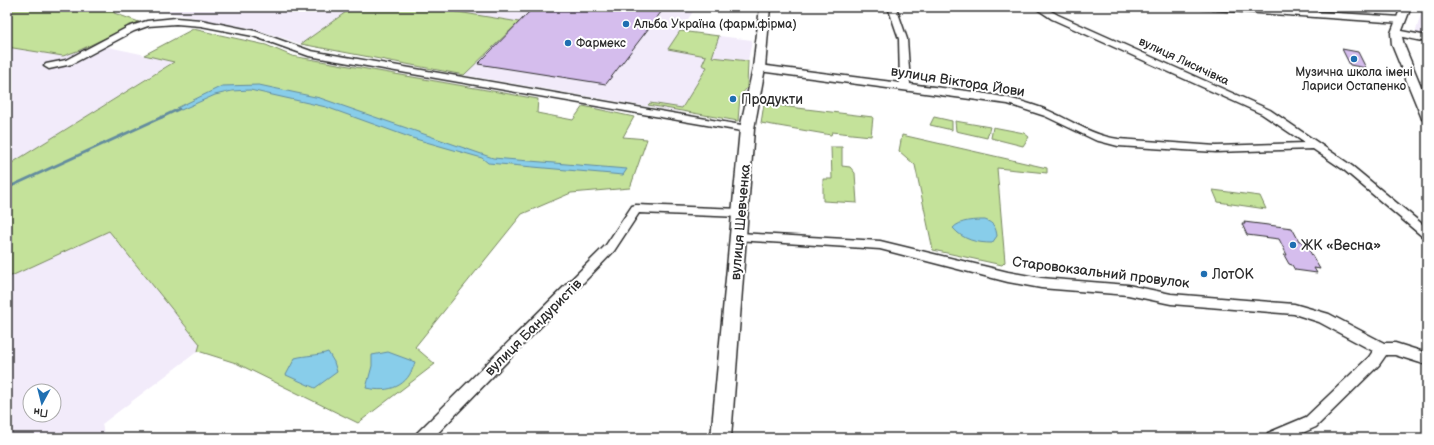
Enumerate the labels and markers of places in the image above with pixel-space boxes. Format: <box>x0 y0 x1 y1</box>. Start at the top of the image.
place label: Альба Україна (фарм.фірма) <box>633 17 797 32</box>
marker: Альба Україна (фарм.фірма) <box>621 19 631 29</box>
place label: Фармекс <box>576 36 626 51</box>
marker: Фармекс <box>563 38 573 48</box>
marker: Музична школа імені Лариси Остапенко <box>1349 54 1359 64</box>
place label: Музична школа імені Лариси Остапенко <box>1295 65 1413 94</box>
place label: Продукти <box>741 91 803 108</box>
marker: Продукти <box>728 94 738 104</box>
place label: ЖК «Весна» <box>1301 237 1381 254</box>
marker: ЖК «Весна» <box>1288 240 1298 250</box>
place label: ЛотОК <box>1211 266 1255 283</box>
marker: ЛотОК <box>1199 269 1209 279</box>

